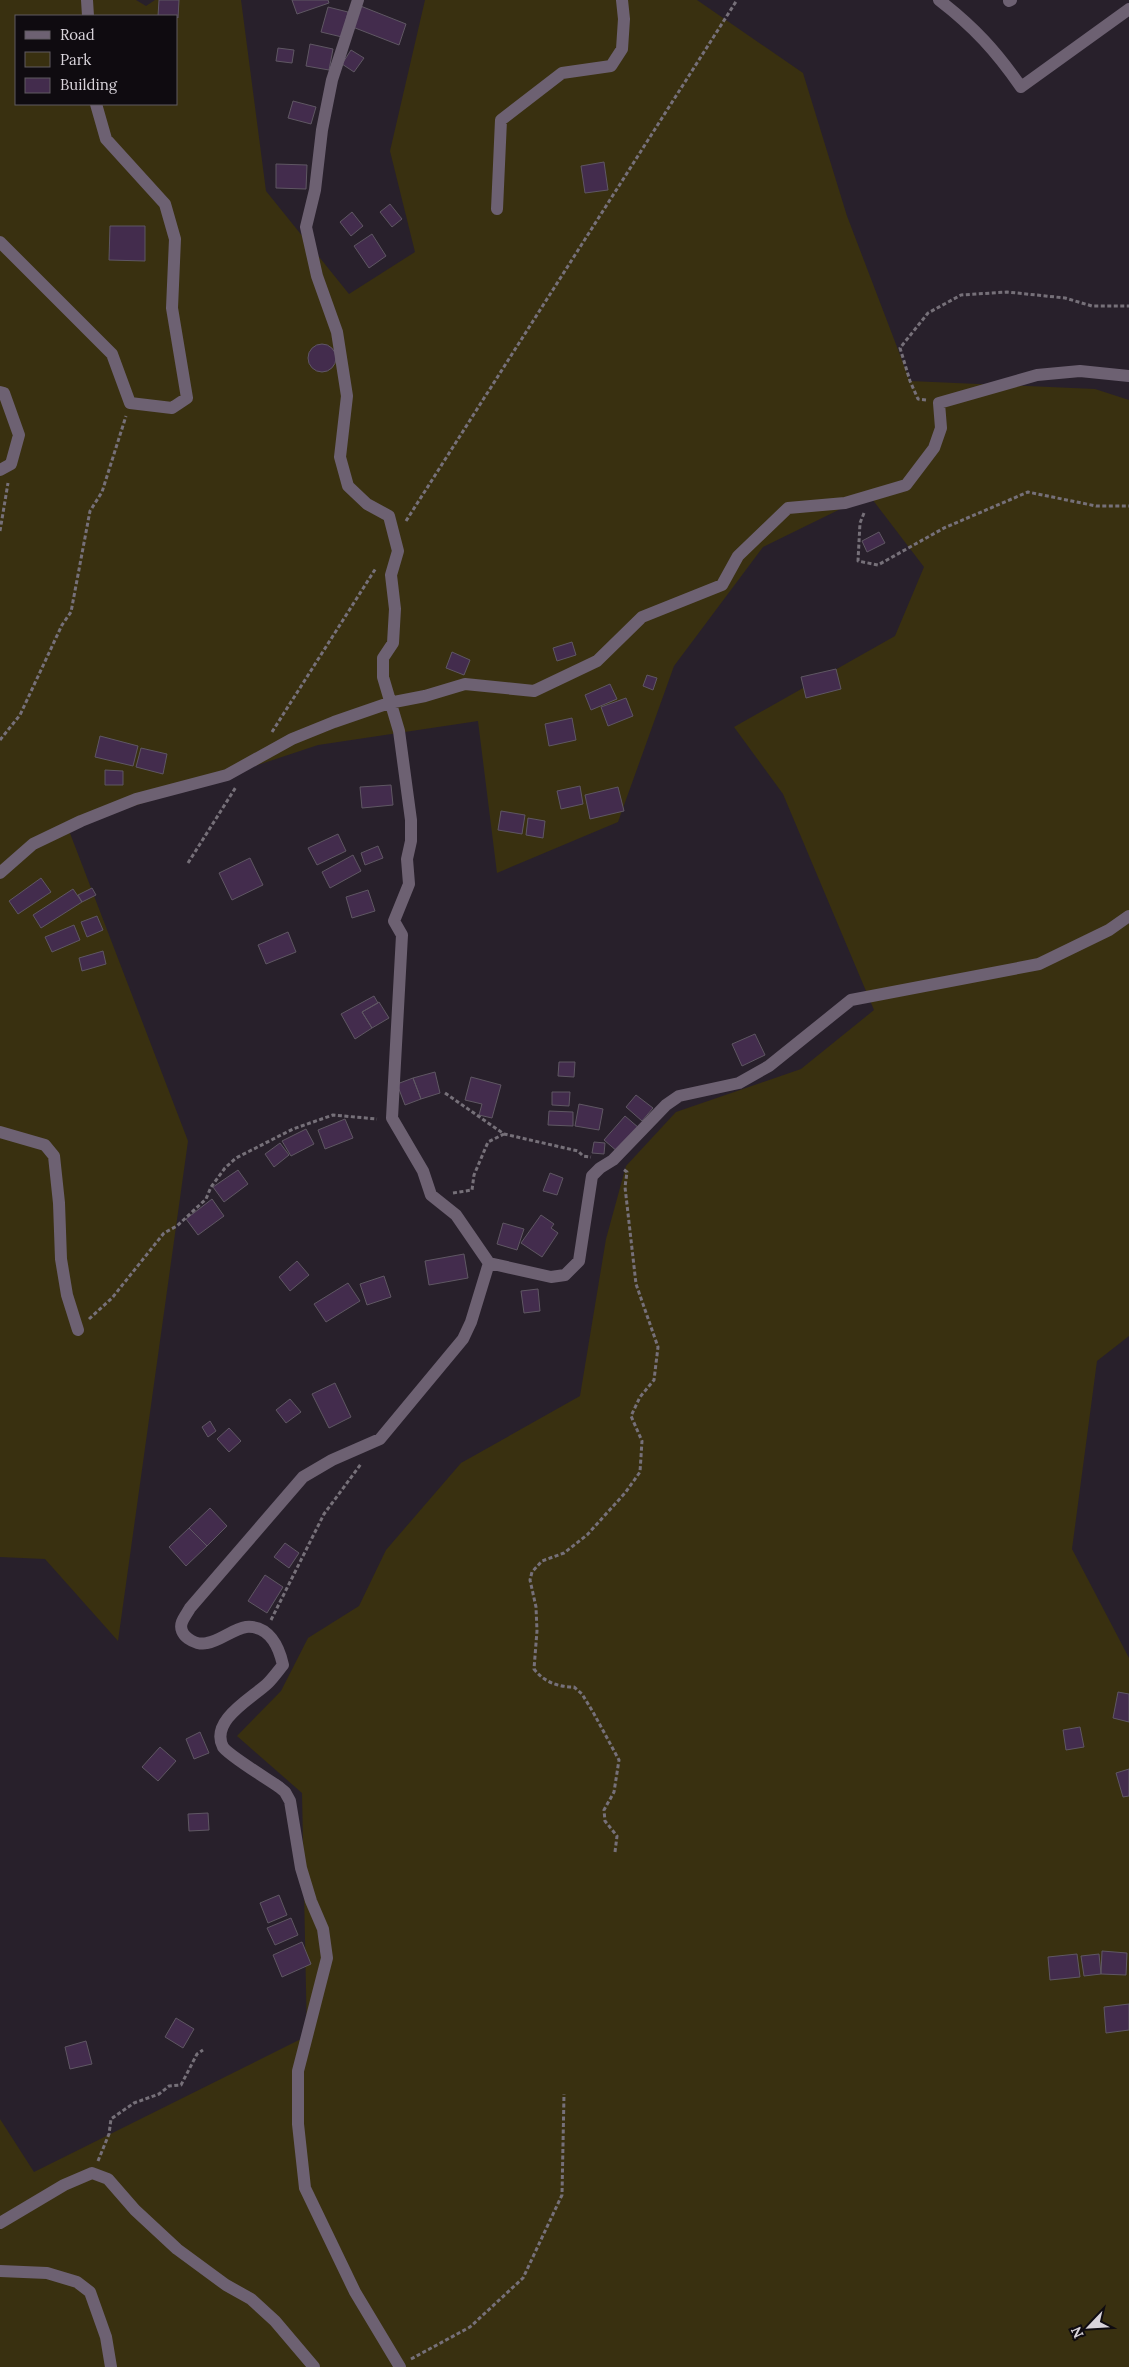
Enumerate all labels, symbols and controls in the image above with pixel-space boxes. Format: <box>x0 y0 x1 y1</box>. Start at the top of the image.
legend <box>15 15 178 105</box>
text: Road <box>60 25 95 44</box>
text: Park <box>60 50 91 69</box>
text: Building <box>60 75 118 94</box>
north arrow <box>1064 2302 1114 2352</box>
text: N <box>1067 2324 1088 2341</box>

